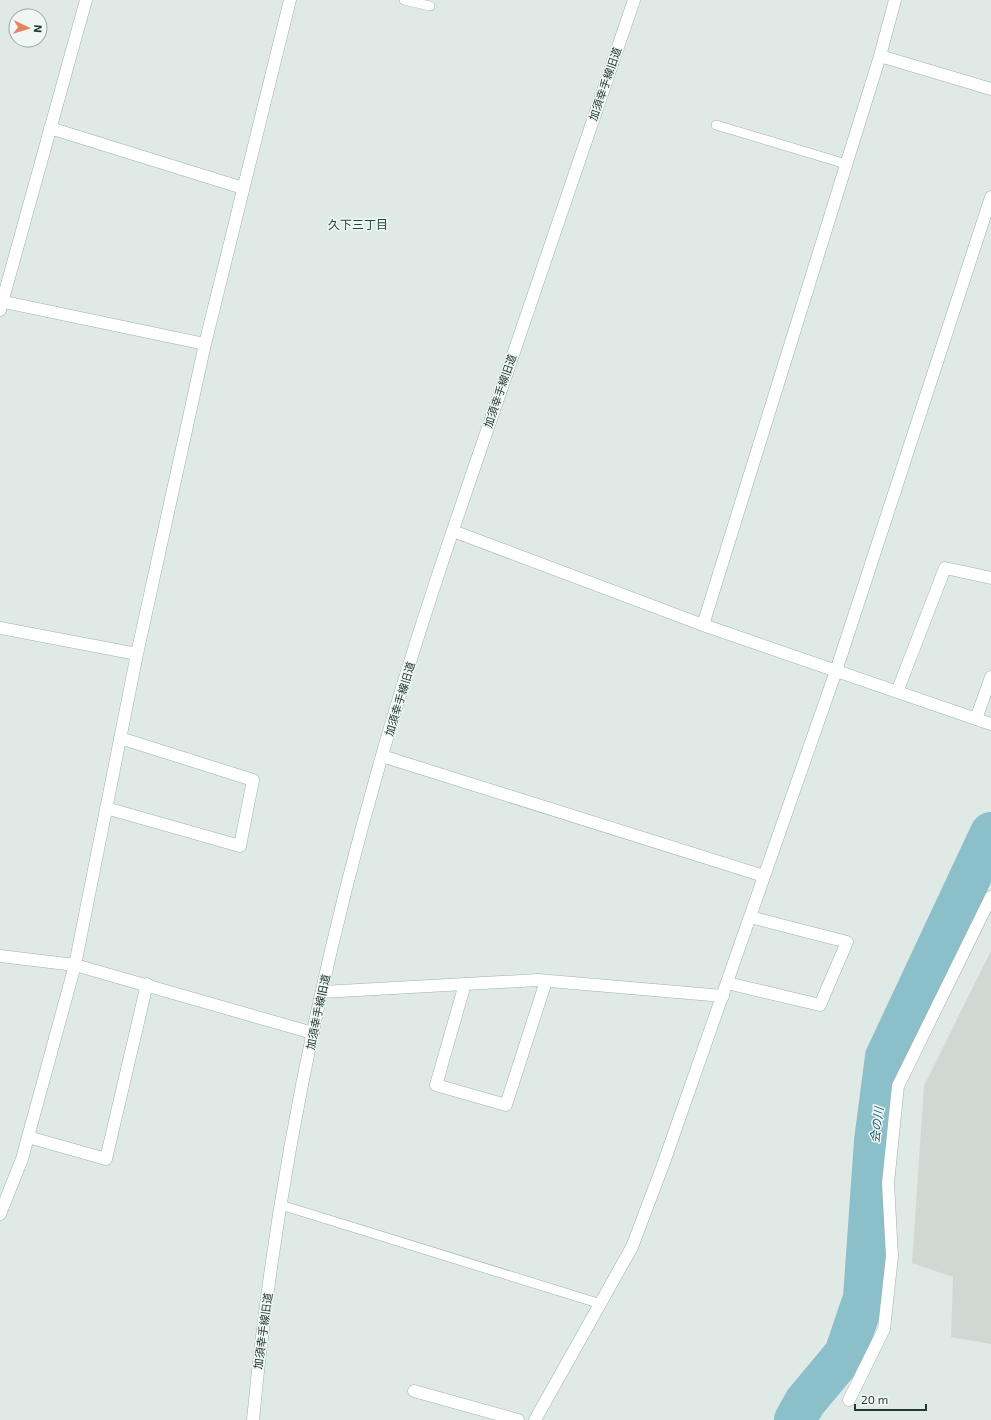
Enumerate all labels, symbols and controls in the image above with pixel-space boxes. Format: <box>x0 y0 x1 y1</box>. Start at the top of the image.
north arrow <box>8 8 48 48</box>
text: N <box>32 24 45 33</box>
street label: 加須幸手線旧道 <box>586 45 623 122</box>
district label: 久下三丁目 <box>328 217 388 231</box>
street label: 加須幸手線旧道 <box>481 352 518 429</box>
street label: 加須幸手線旧道 <box>382 660 417 738</box>
street label: 加須幸手線旧道 <box>303 973 332 1051</box>
water label: 会の川 <box>867 1104 885 1144</box>
street label: 加須幸手線旧道 <box>251 1292 274 1370</box>
scale bar <box>855 1386 926 1412</box>
text: 20 m <box>861 1392 888 1406</box>

